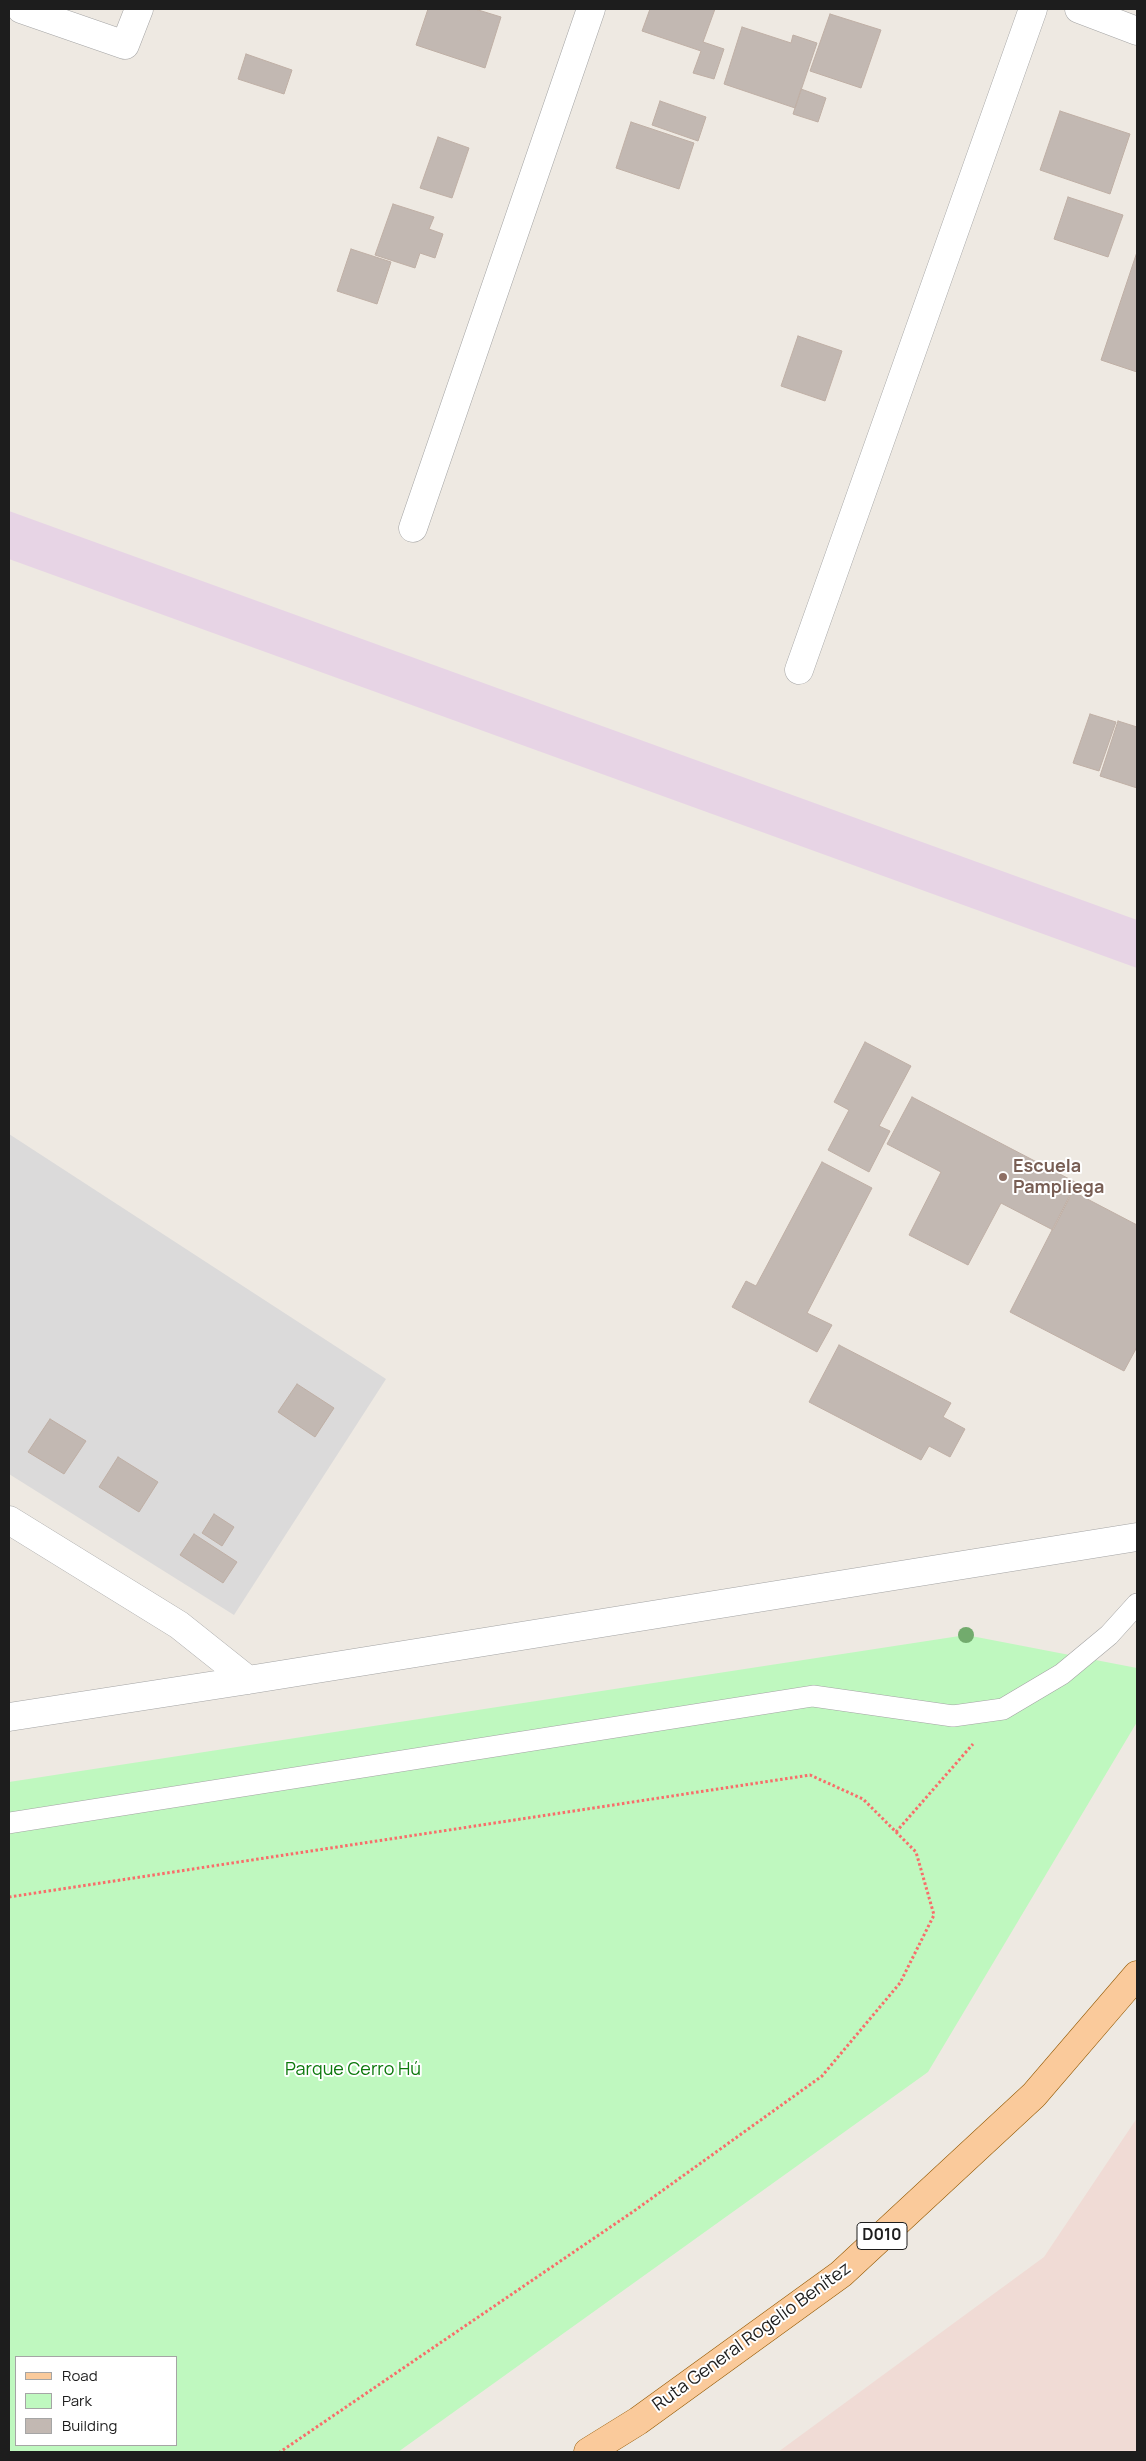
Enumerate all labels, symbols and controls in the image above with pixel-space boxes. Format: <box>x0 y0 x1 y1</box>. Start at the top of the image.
place label: Escuela Pampliega <box>1013 1156 1104 1198</box>
marker: Escuela Pampliega <box>997 1171 1009 1183</box>
park label: Parque Cerro Hú <box>285 2059 421 2081</box>
road number: D010 <box>857 2222 907 2250</box>
street label: Ruta General Rogelio Benítez <box>649 2258 855 2416</box>
legend <box>15 2356 178 2446</box>
text: Road <box>62 2365 98 2386</box>
text: Park <box>62 2390 92 2411</box>
text: Building <box>62 2415 117 2436</box>

